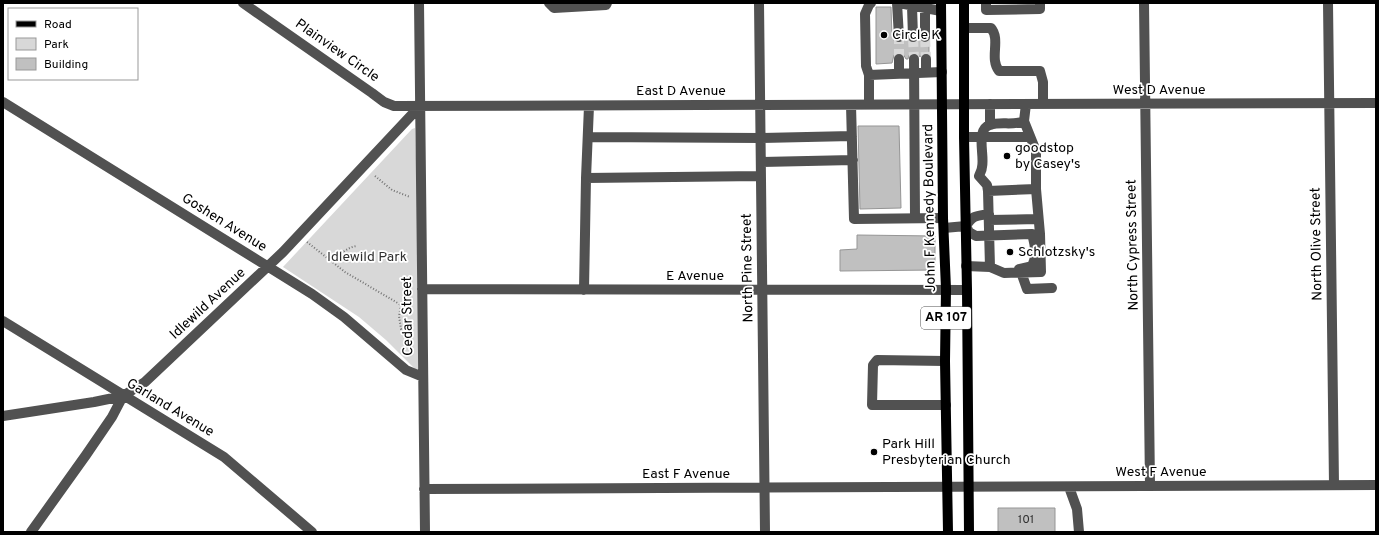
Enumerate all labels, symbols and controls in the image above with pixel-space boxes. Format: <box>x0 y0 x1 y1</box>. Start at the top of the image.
legend <box>8 8 138 80</box>
street label: Plainview Circle <box>292 16 382 86</box>
text: Road <box>44 17 72 33</box>
place label: Circle K <box>892 27 940 44</box>
marker: Circle K <box>879 30 889 40</box>
text: Park <box>44 37 69 53</box>
text: Building <box>44 57 88 73</box>
street label: West D Avenue <box>1113 82 1205 99</box>
street label: East D Avenue <box>636 83 726 100</box>
street label: John F Kennedy Boulevard <box>920 124 940 292</box>
place label: goodstop by Casey's <box>1015 140 1081 173</box>
marker: goodstop by Casey's <box>1002 151 1012 161</box>
street label: North Cypress Street <box>1123 179 1143 311</box>
street label: North Olive Street <box>1308 187 1326 301</box>
street label: Goshen Avenue <box>178 190 270 256</box>
street label: North Pine Street <box>739 213 757 323</box>
place label: Schlotzsky's <box>1018 244 1095 261</box>
marker: Schlotzsky's <box>1005 247 1015 257</box>
park label: Idlewild Park <box>327 249 407 266</box>
street label: Idlewild Avenue <box>167 265 249 343</box>
street label: E Avenue <box>666 268 724 285</box>
street label: Cedar Street <box>399 276 417 356</box>
road number: AR 107 <box>921 307 971 329</box>
street label: Garland Avenue <box>123 375 217 441</box>
place label: Park Hill Presbyterian Church <box>882 436 1011 469</box>
marker: Park Hill Presbyterian Church <box>869 447 879 457</box>
street label: West F Avenue <box>1115 464 1207 481</box>
street label: East F Avenue <box>642 466 730 483</box>
house number: 101 <box>1018 512 1034 528</box>

